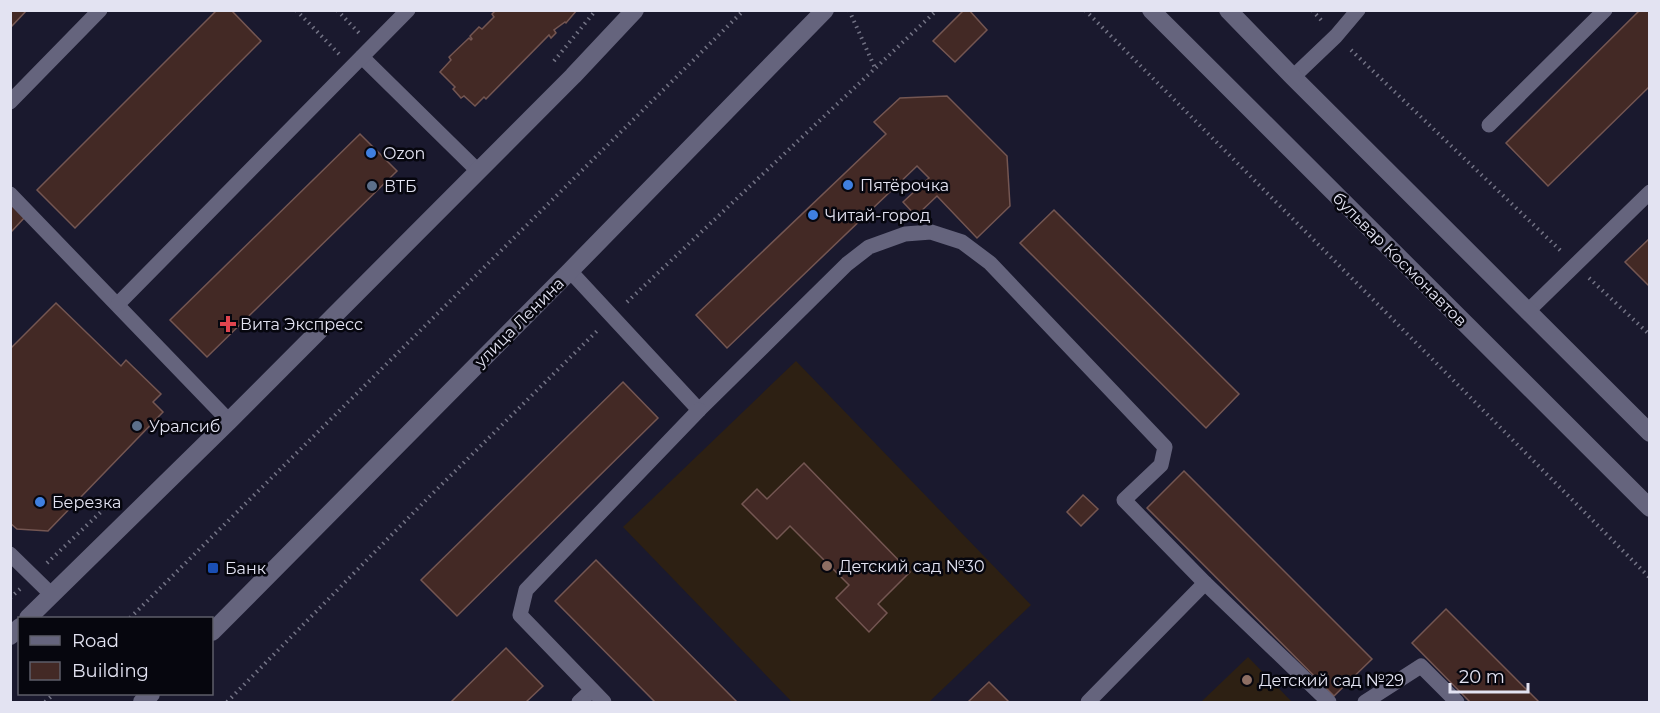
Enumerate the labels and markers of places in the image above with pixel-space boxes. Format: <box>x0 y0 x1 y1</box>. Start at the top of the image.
place label: Ozon <box>383 144 425 163</box>
marker: Ozon <box>364 146 378 160</box>
place label: Пятёрочка <box>860 176 949 195</box>
place label: ВТБ <box>384 177 417 196</box>
marker: Пятёрочка <box>841 178 855 192</box>
marker: ВТБ <box>365 179 379 193</box>
place label: Читай-город <box>825 206 930 225</box>
marker: Читай-город <box>806 208 820 222</box>
place label: Вита Экспресс <box>240 315 363 334</box>
marker: Вита Экспресс <box>221 317 235 331</box>
place label: Уралсиб <box>149 417 220 436</box>
marker: Уралсиб <box>130 419 144 433</box>
place label: Березка <box>52 493 121 512</box>
marker: Березка <box>33 495 47 509</box>
place label: Детский сад №30 <box>839 557 984 576</box>
place label: Банк <box>225 559 267 578</box>
marker: Детский сад №30 <box>820 559 834 573</box>
marker: Банк <box>206 561 220 575</box>
place label: Детский сад №29 <box>1259 671 1404 690</box>
marker: Детский сад №29 <box>1240 673 1254 687</box>

